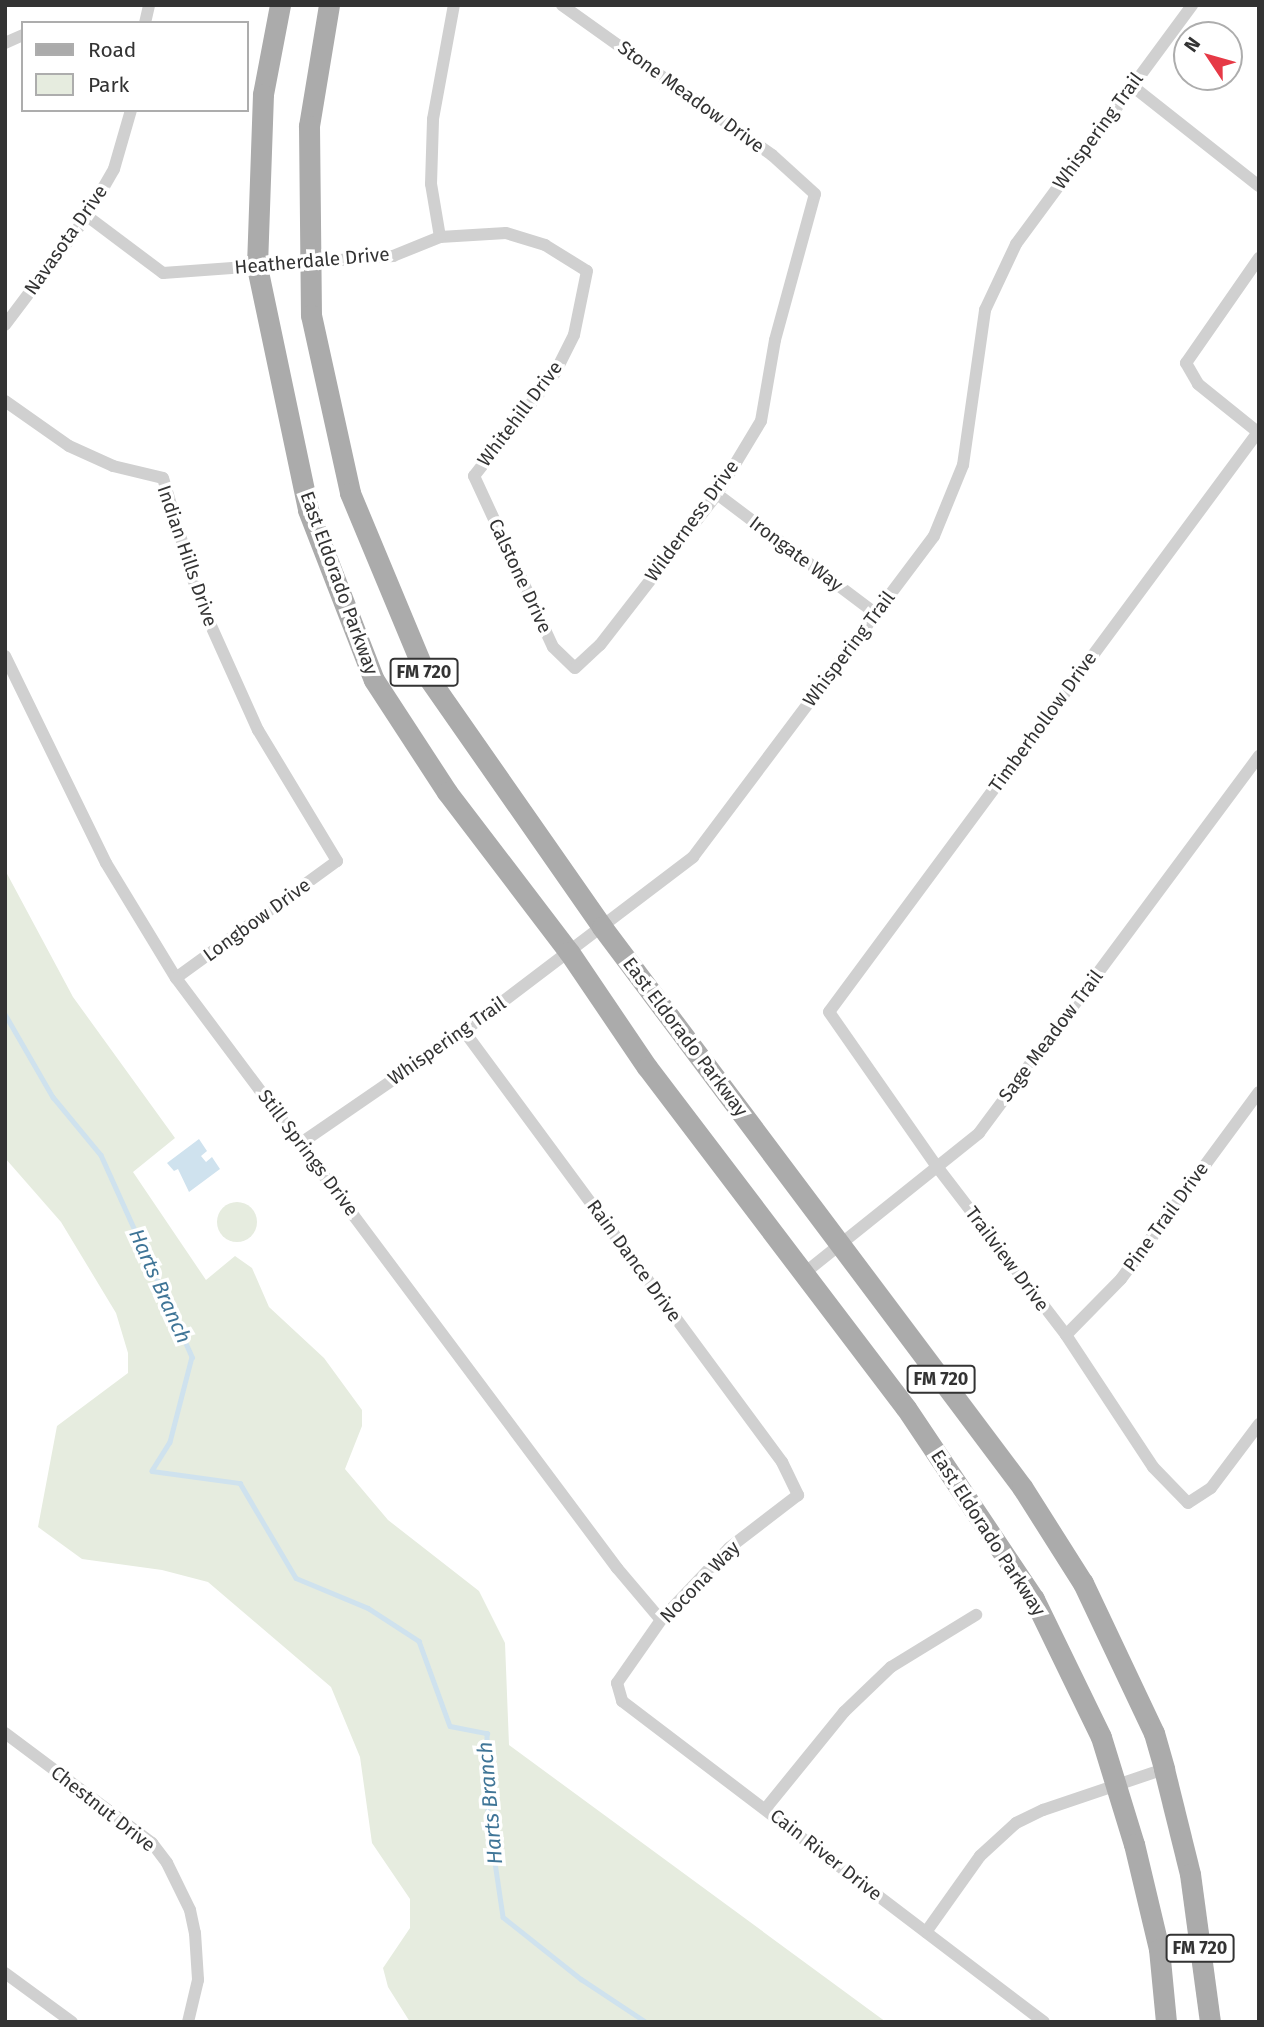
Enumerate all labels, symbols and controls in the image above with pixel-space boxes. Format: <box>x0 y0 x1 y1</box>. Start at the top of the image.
legend <box>21 21 248 112</box>
north arrow <box>1173 21 1243 91</box>
text: N <box>1179 33 1205 56</box>
street label: Stone Meadow Drive <box>613 36 769 158</box>
text: Road <box>88 37 136 63</box>
street label: Whispering Trail <box>1048 68 1148 194</box>
text: Park <box>88 72 129 98</box>
street label: Navasota Drive <box>20 181 112 299</box>
street label: Heatherdale Drive <box>234 243 390 279</box>
street label: Whitehill Drive <box>473 357 567 471</box>
street label: Wilderness Drive <box>640 456 744 586</box>
street label: Indian Hills Drive <box>152 482 222 630</box>
street label: East Eldorado Parkway <box>295 488 383 678</box>
street label: Irongate Way <box>745 512 847 596</box>
street label: Calstone Drive <box>484 515 556 637</box>
street label: Whispering Trail <box>798 587 900 711</box>
street label: Timberhollow Drive <box>984 647 1102 797</box>
road number: FM 720 <box>389 658 459 686</box>
street label: Longbow Drive <box>199 874 315 966</box>
street label: East Eldorado Parkway <box>618 953 752 1121</box>
street label: Sage Meadow Trail <box>994 966 1108 1106</box>
street label: Whispering Trail <box>384 992 510 1090</box>
street label: Still Springs Drive <box>253 1085 363 1221</box>
street label: Pine Trail Drive <box>1119 1158 1213 1276</box>
street label: Rain Dance Drive <box>582 1196 686 1326</box>
street label: Trailview Drive <box>960 1202 1054 1316</box>
water label: Harts Branch <box>123 1225 197 1347</box>
road number: FM 720 <box>906 1364 976 1394</box>
street label: East Eldorado Parkway <box>926 1446 1050 1620</box>
street label: Nocona Way <box>655 1536 745 1628</box>
water label: Harts Branch <box>472 1741 508 1865</box>
street label: Chestnut Drive <box>46 1761 160 1857</box>
street label: Cain River Drive <box>766 1804 886 1906</box>
road number: FM 720 <box>1165 1934 1235 1962</box>

